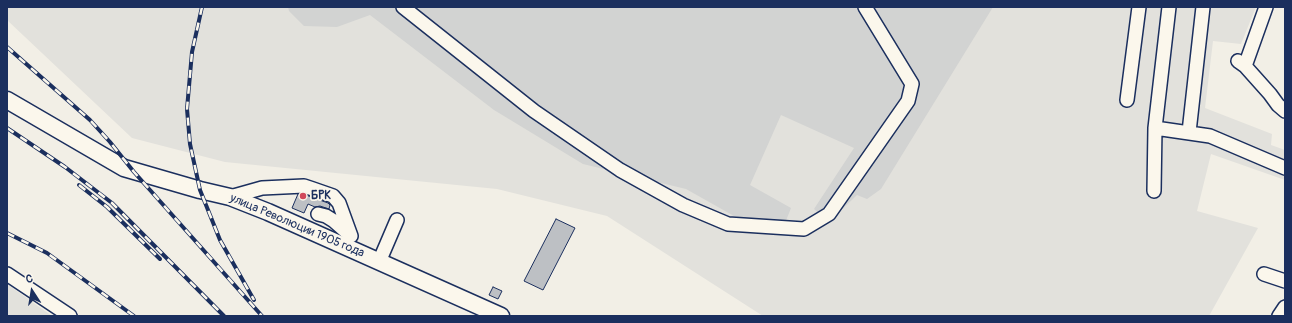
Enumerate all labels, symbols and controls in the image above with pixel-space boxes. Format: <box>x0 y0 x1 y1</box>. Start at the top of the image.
place label: БРК <box>311 189 331 203</box>
street label: улица Революции 1905 года <box>228 191 366 261</box>
marker: БРК <box>298 191 308 201</box>
north arrow <box>12 271 52 311</box>
text: С <box>25 272 34 286</box>

